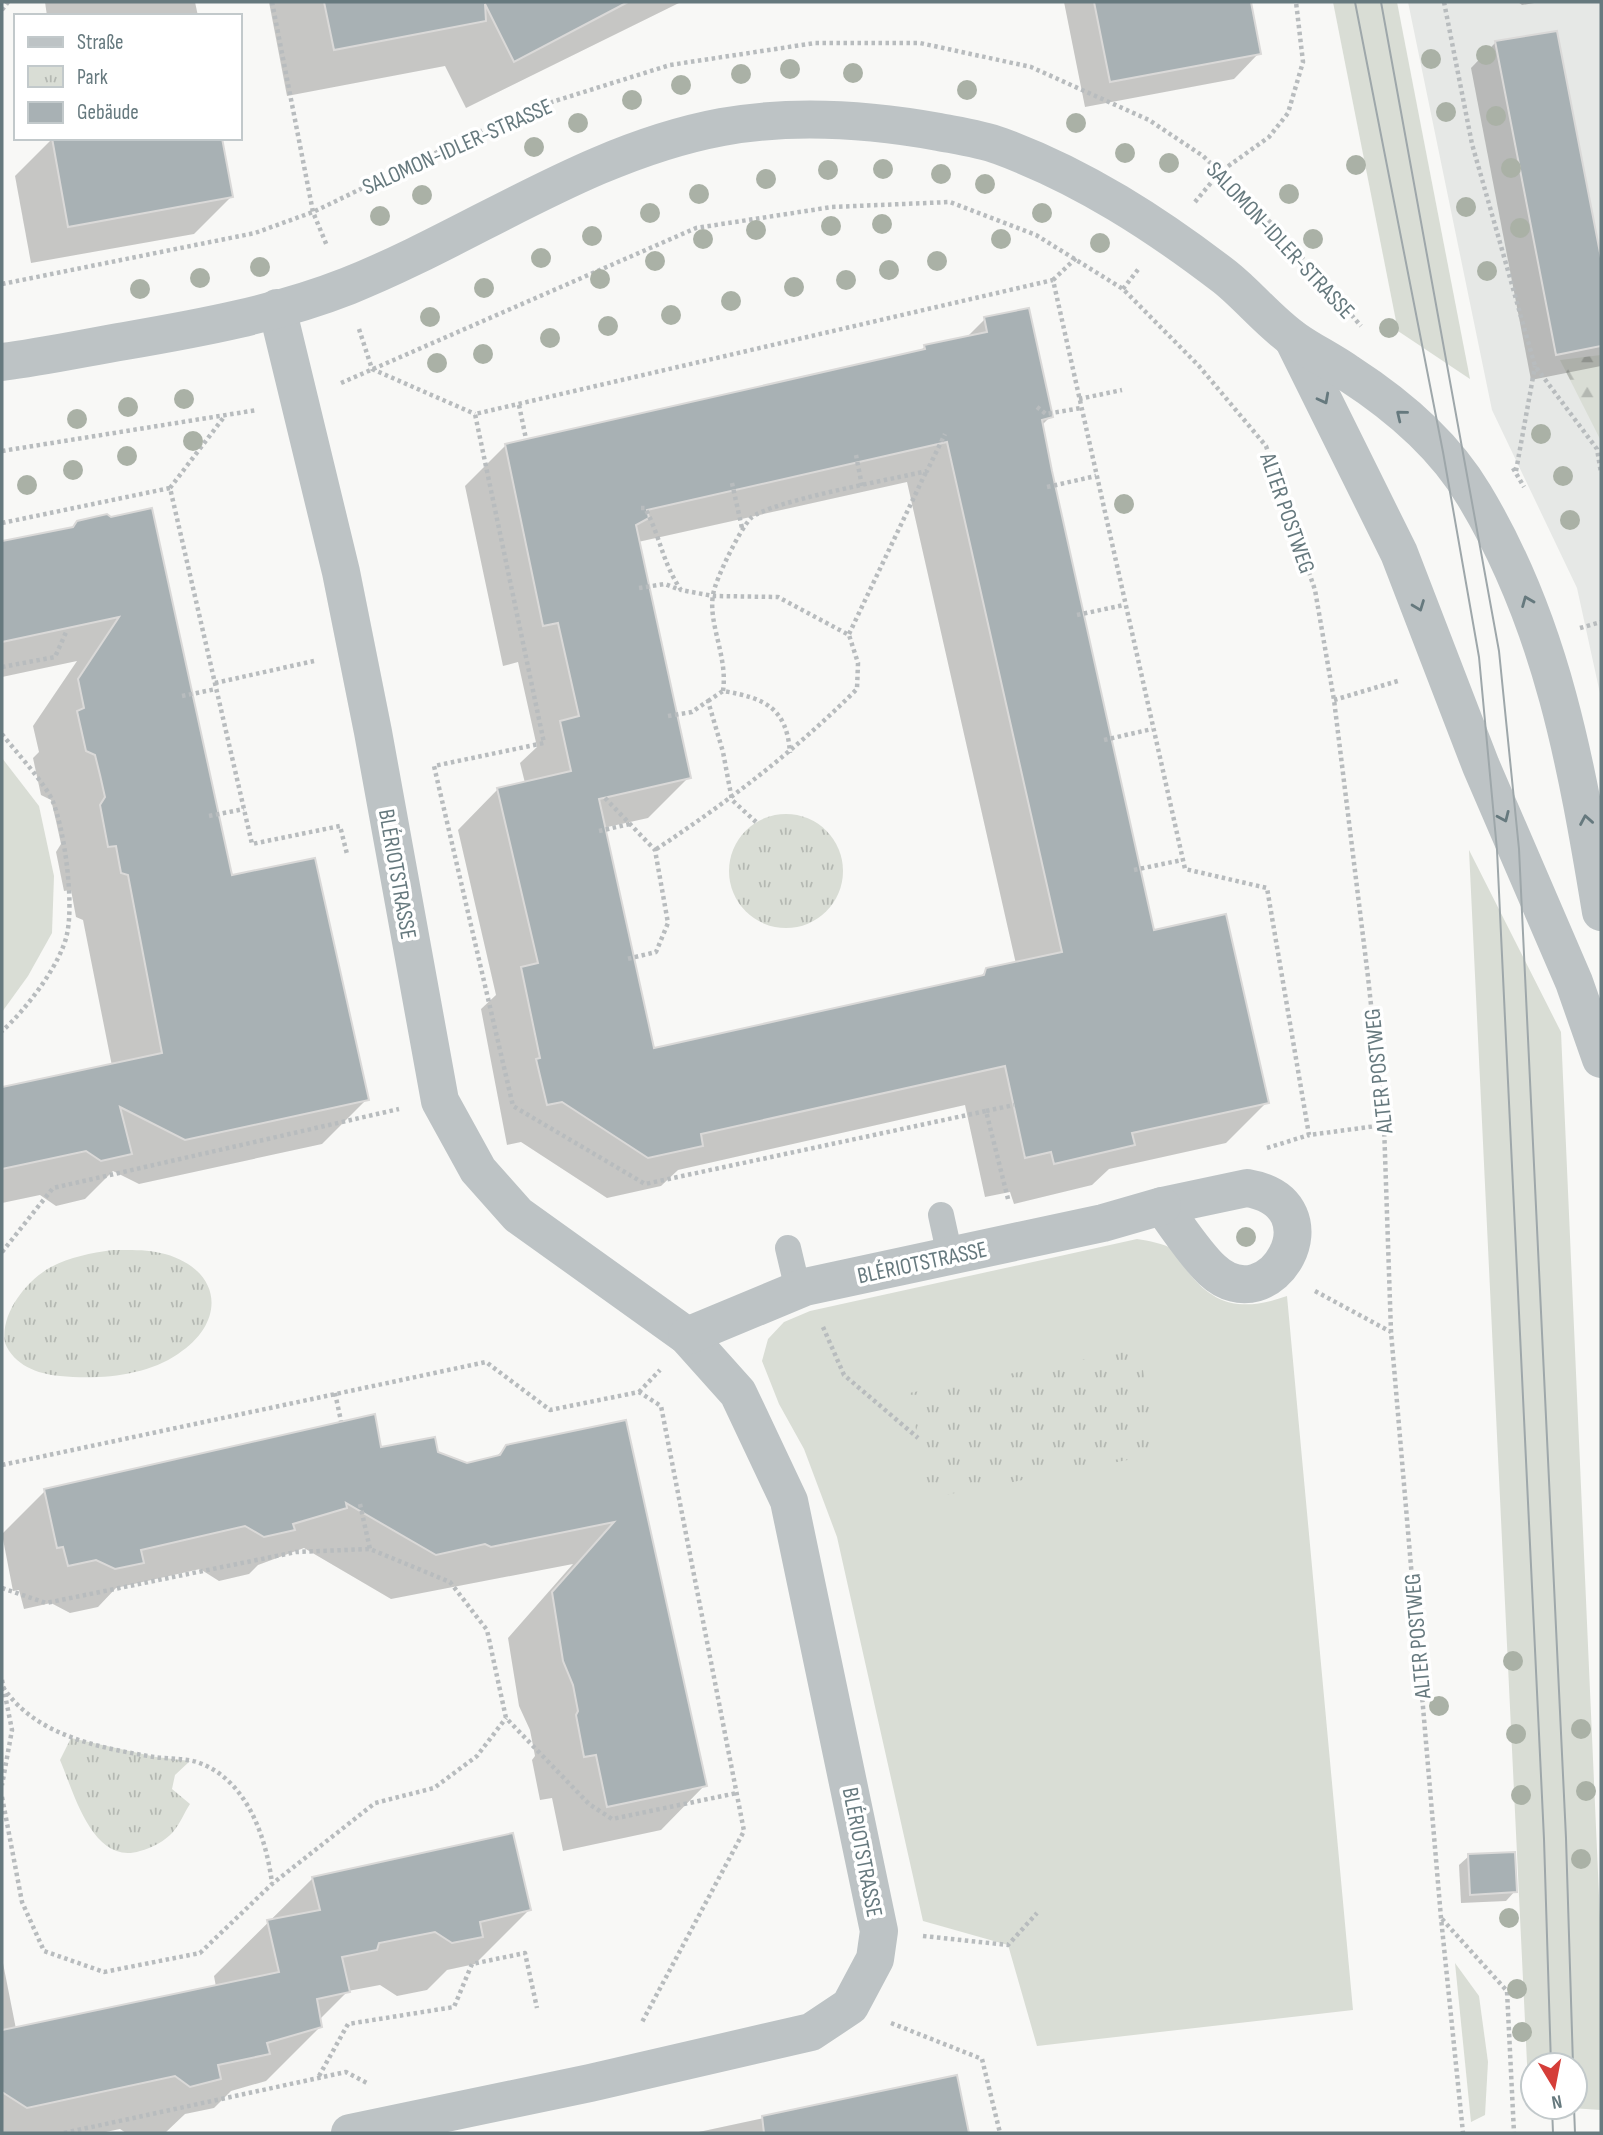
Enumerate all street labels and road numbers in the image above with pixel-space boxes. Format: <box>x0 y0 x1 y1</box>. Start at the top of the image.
street label: SALOMON-IDLER-STRASSE <box>358 93 557 201</box>
street label: SALOMON-IDLER-STRASSE <box>1200 156 1360 325</box>
street label: ALTER POSTWEG <box>1253 448 1321 577</box>
street label: BLÉRIOTSTRASSE <box>372 807 422 941</box>
street label: ALTER POSTWEG <box>1359 1007 1400 1136</box>
street label: BLÉRIOTSTRASSE <box>855 1236 990 1290</box>
street label: ALTER POSTWEG <box>1399 1572 1438 1701</box>
street label: BLÉRIOTSTRASSE <box>836 1785 888 1920</box>

